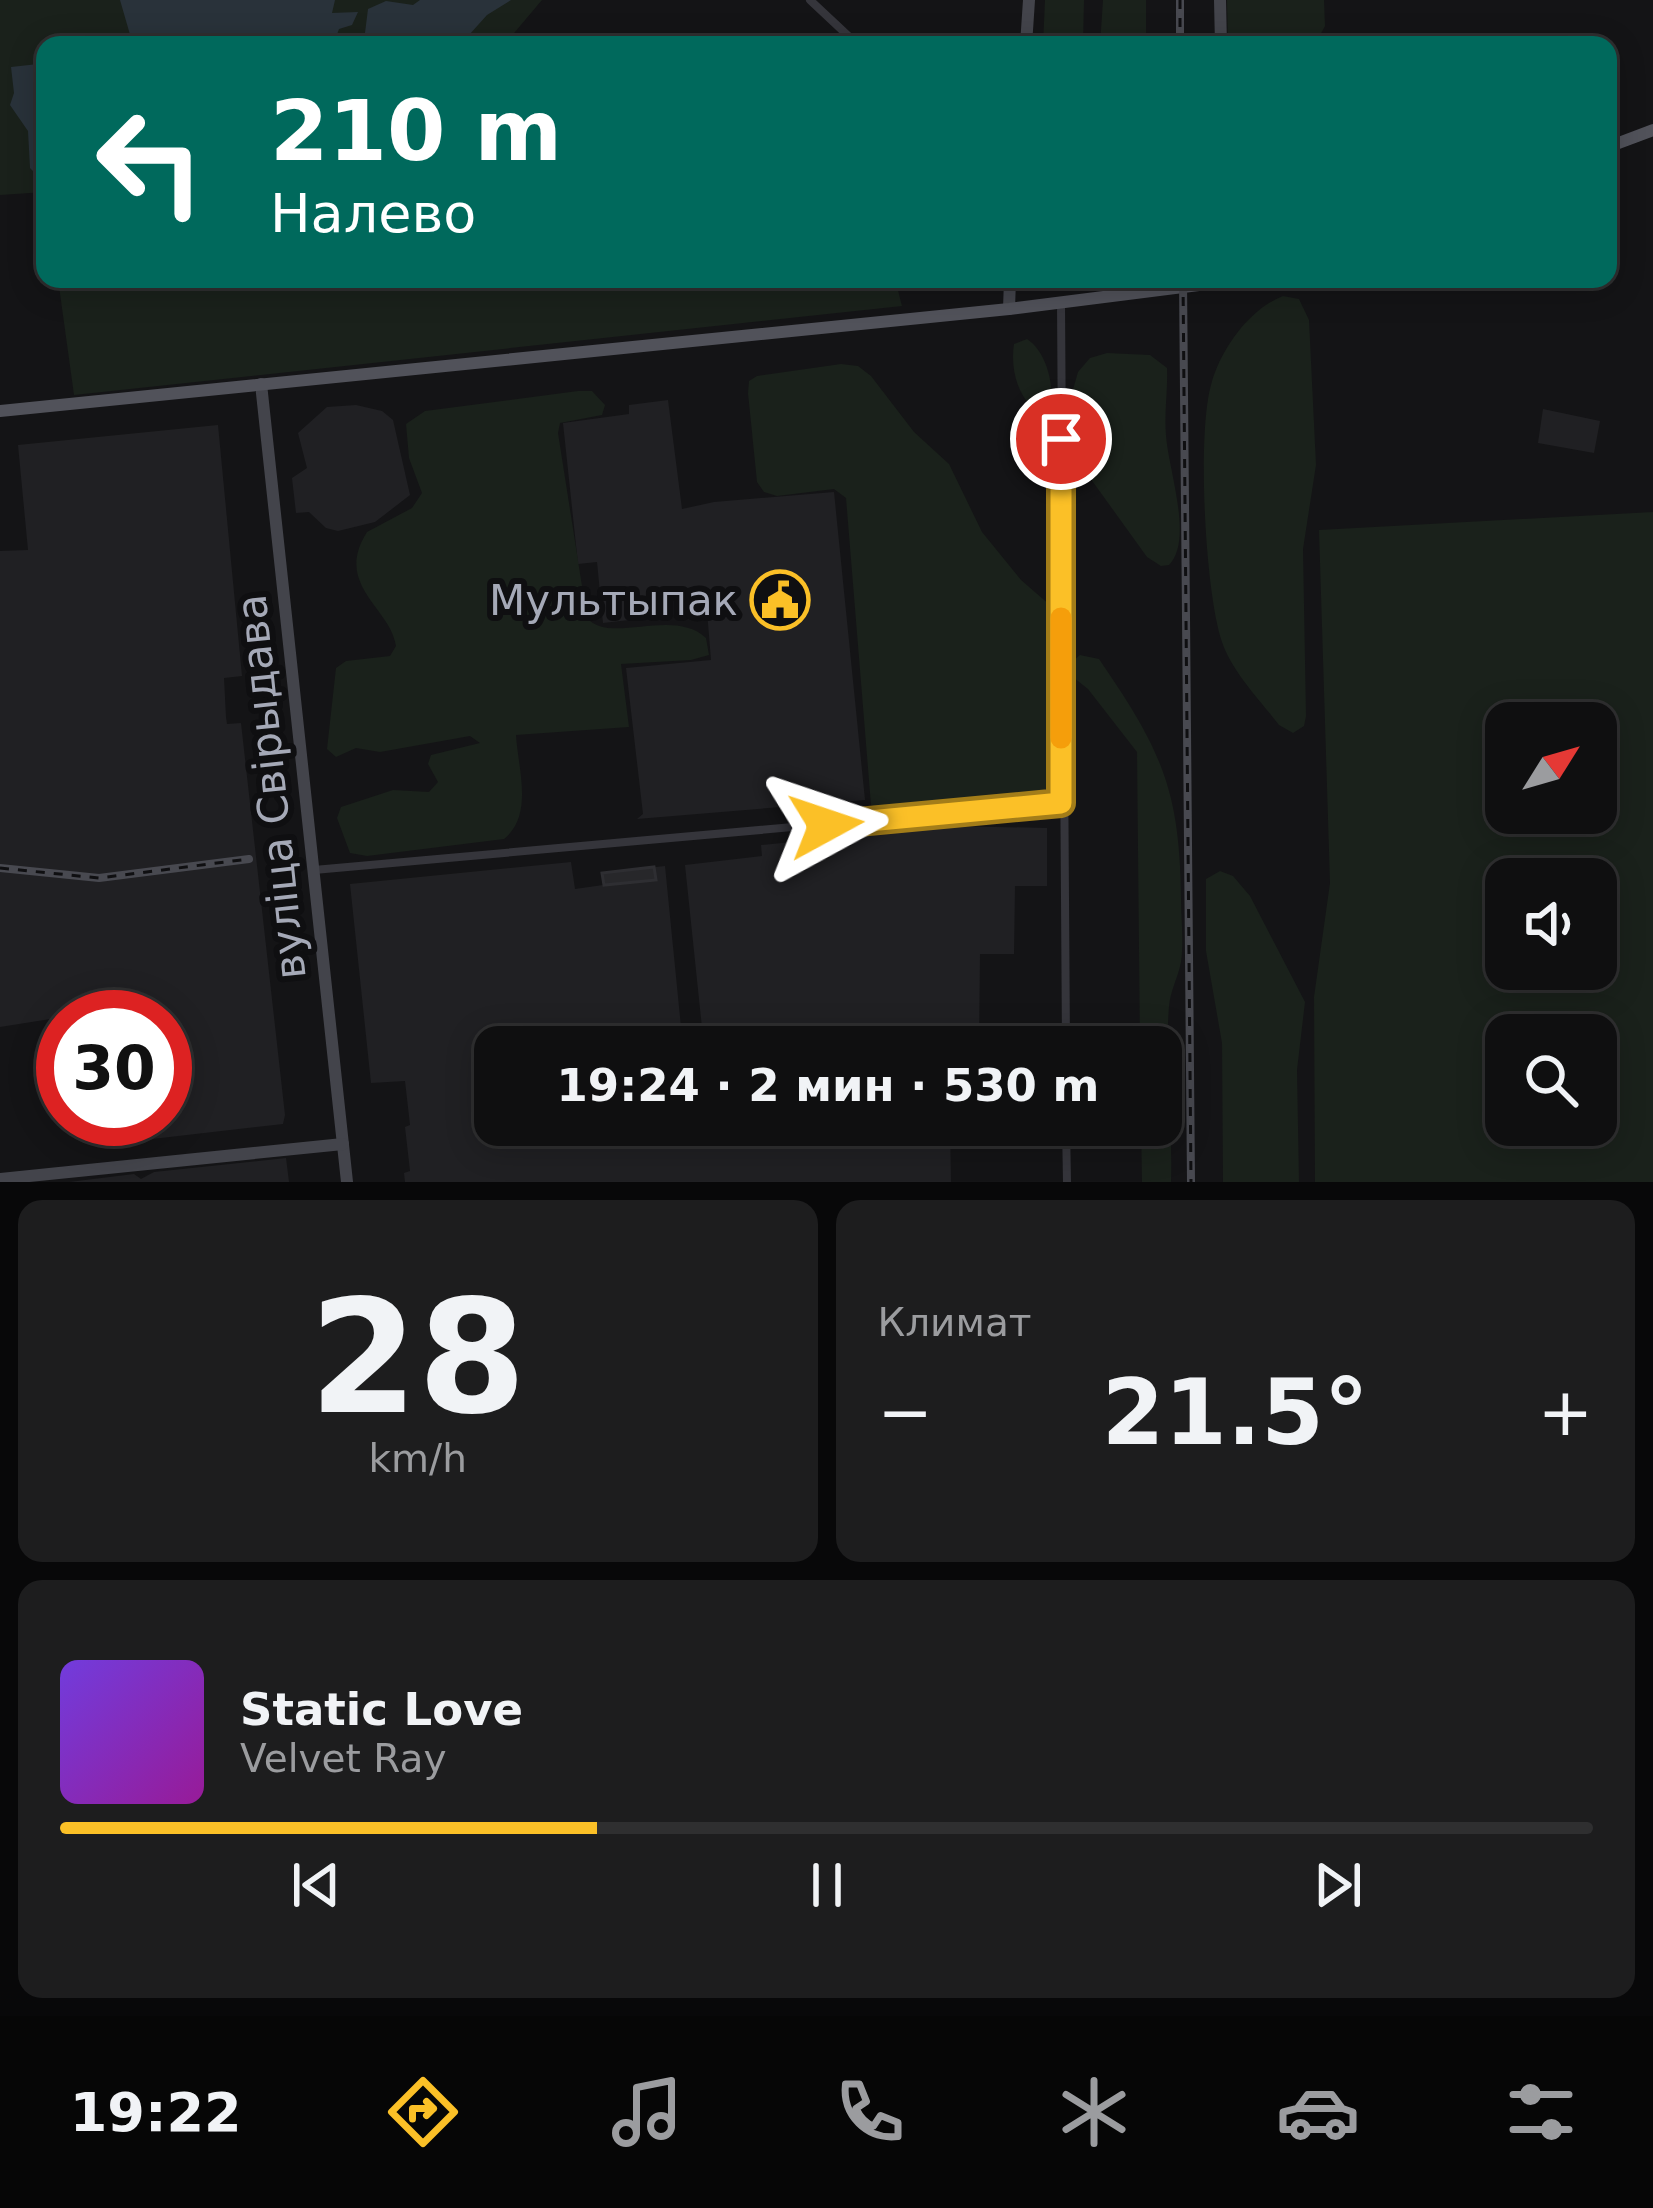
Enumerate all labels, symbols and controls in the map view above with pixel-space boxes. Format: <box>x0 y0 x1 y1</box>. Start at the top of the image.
text: 210 m <box>270 82 562 180</box>
icon: left <box>72 84 228 240</box>
text: Налево <box>270 182 476 245</box>
pin <box>1010 388 1112 490</box>
icon: arrive <box>1028 406 1094 472</box>
public building icon: Мультыпак <box>749 569 811 631</box>
place label: Мультыпак <box>489 576 738 625</box>
street label: вуліца Свірыдава <box>226 592 316 982</box>
north arrow <box>1485 702 1617 834</box>
map controls <box>1485 702 1617 1146</box>
position arrow <box>763 762 889 888</box>
button: sound <box>1485 858 1617 990</box>
speed limit sign: 30 <box>36 990 192 1146</box>
button: search <box>1485 1014 1617 1146</box>
text: 19:24 · 2 мин · 530 m <box>557 1059 1099 1112</box>
text: 28 <box>309 1267 526 1449</box>
text: Климат <box>878 1300 1032 1345</box>
text: 21.5° <box>1102 1360 1369 1465</box>
text: − <box>878 1374 933 1451</box>
text: + <box>1538 1374 1593 1451</box>
text: km/h <box>369 1436 467 1481</box>
text: Static Love <box>240 1683 523 1736</box>
text: Velvet Ray <box>240 1736 446 1781</box>
icon: previous <box>283 1852 349 1918</box>
icon: pause <box>794 1852 860 1918</box>
icon: next <box>1305 1852 1371 1918</box>
icon: directions <box>381 2070 465 2154</box>
icon: music <box>605 2070 689 2154</box>
icon: phone <box>828 2070 912 2154</box>
icon: climate <box>1052 2070 1136 2154</box>
icon: car <box>1276 2070 1360 2154</box>
icon: filters <box>1499 2070 1583 2154</box>
text: 19:22 <box>70 2081 242 2144</box>

